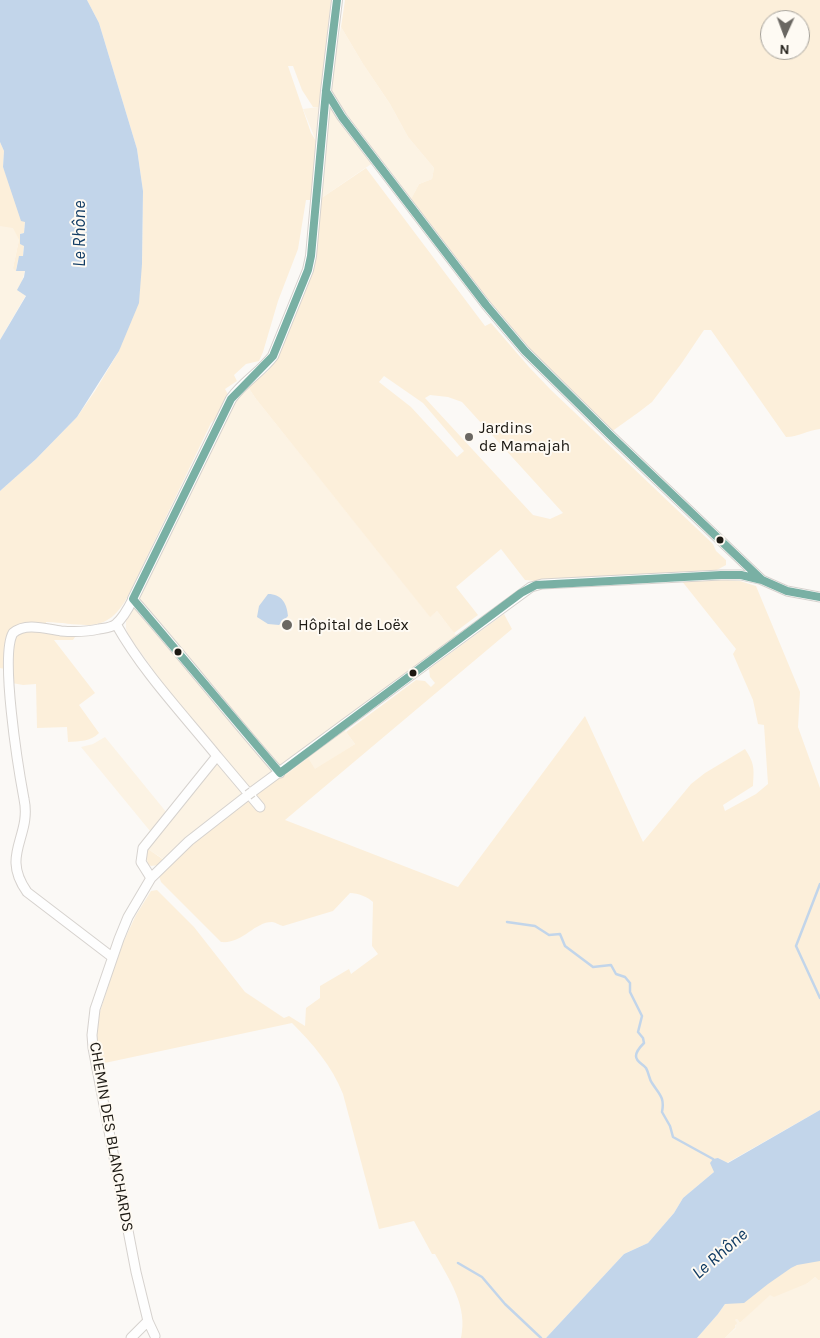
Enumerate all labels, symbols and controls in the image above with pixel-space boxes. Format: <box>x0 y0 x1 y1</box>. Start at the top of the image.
north arrow <box>760 10 810 60</box>
text: N <box>779 41 790 58</box>
water label: Le Rhône <box>69 201 91 267</box>
place label: Jardins de Mamajah <box>479 418 570 456</box>
marker: Jardins de Mamajah <box>463 431 475 443</box>
unlabelled marker <box>715 535 725 545</box>
place label: Hôpital de Loëx <box>298 615 409 635</box>
marker: Hôpital de Loëx <box>280 618 294 632</box>
unlabelled marker <box>173 647 183 657</box>
unlabelled marker <box>408 668 418 678</box>
street label: CHEMIN DES BLANCHARDS <box>85 1041 137 1233</box>
water label: Le Rhône <box>688 1224 752 1284</box>

